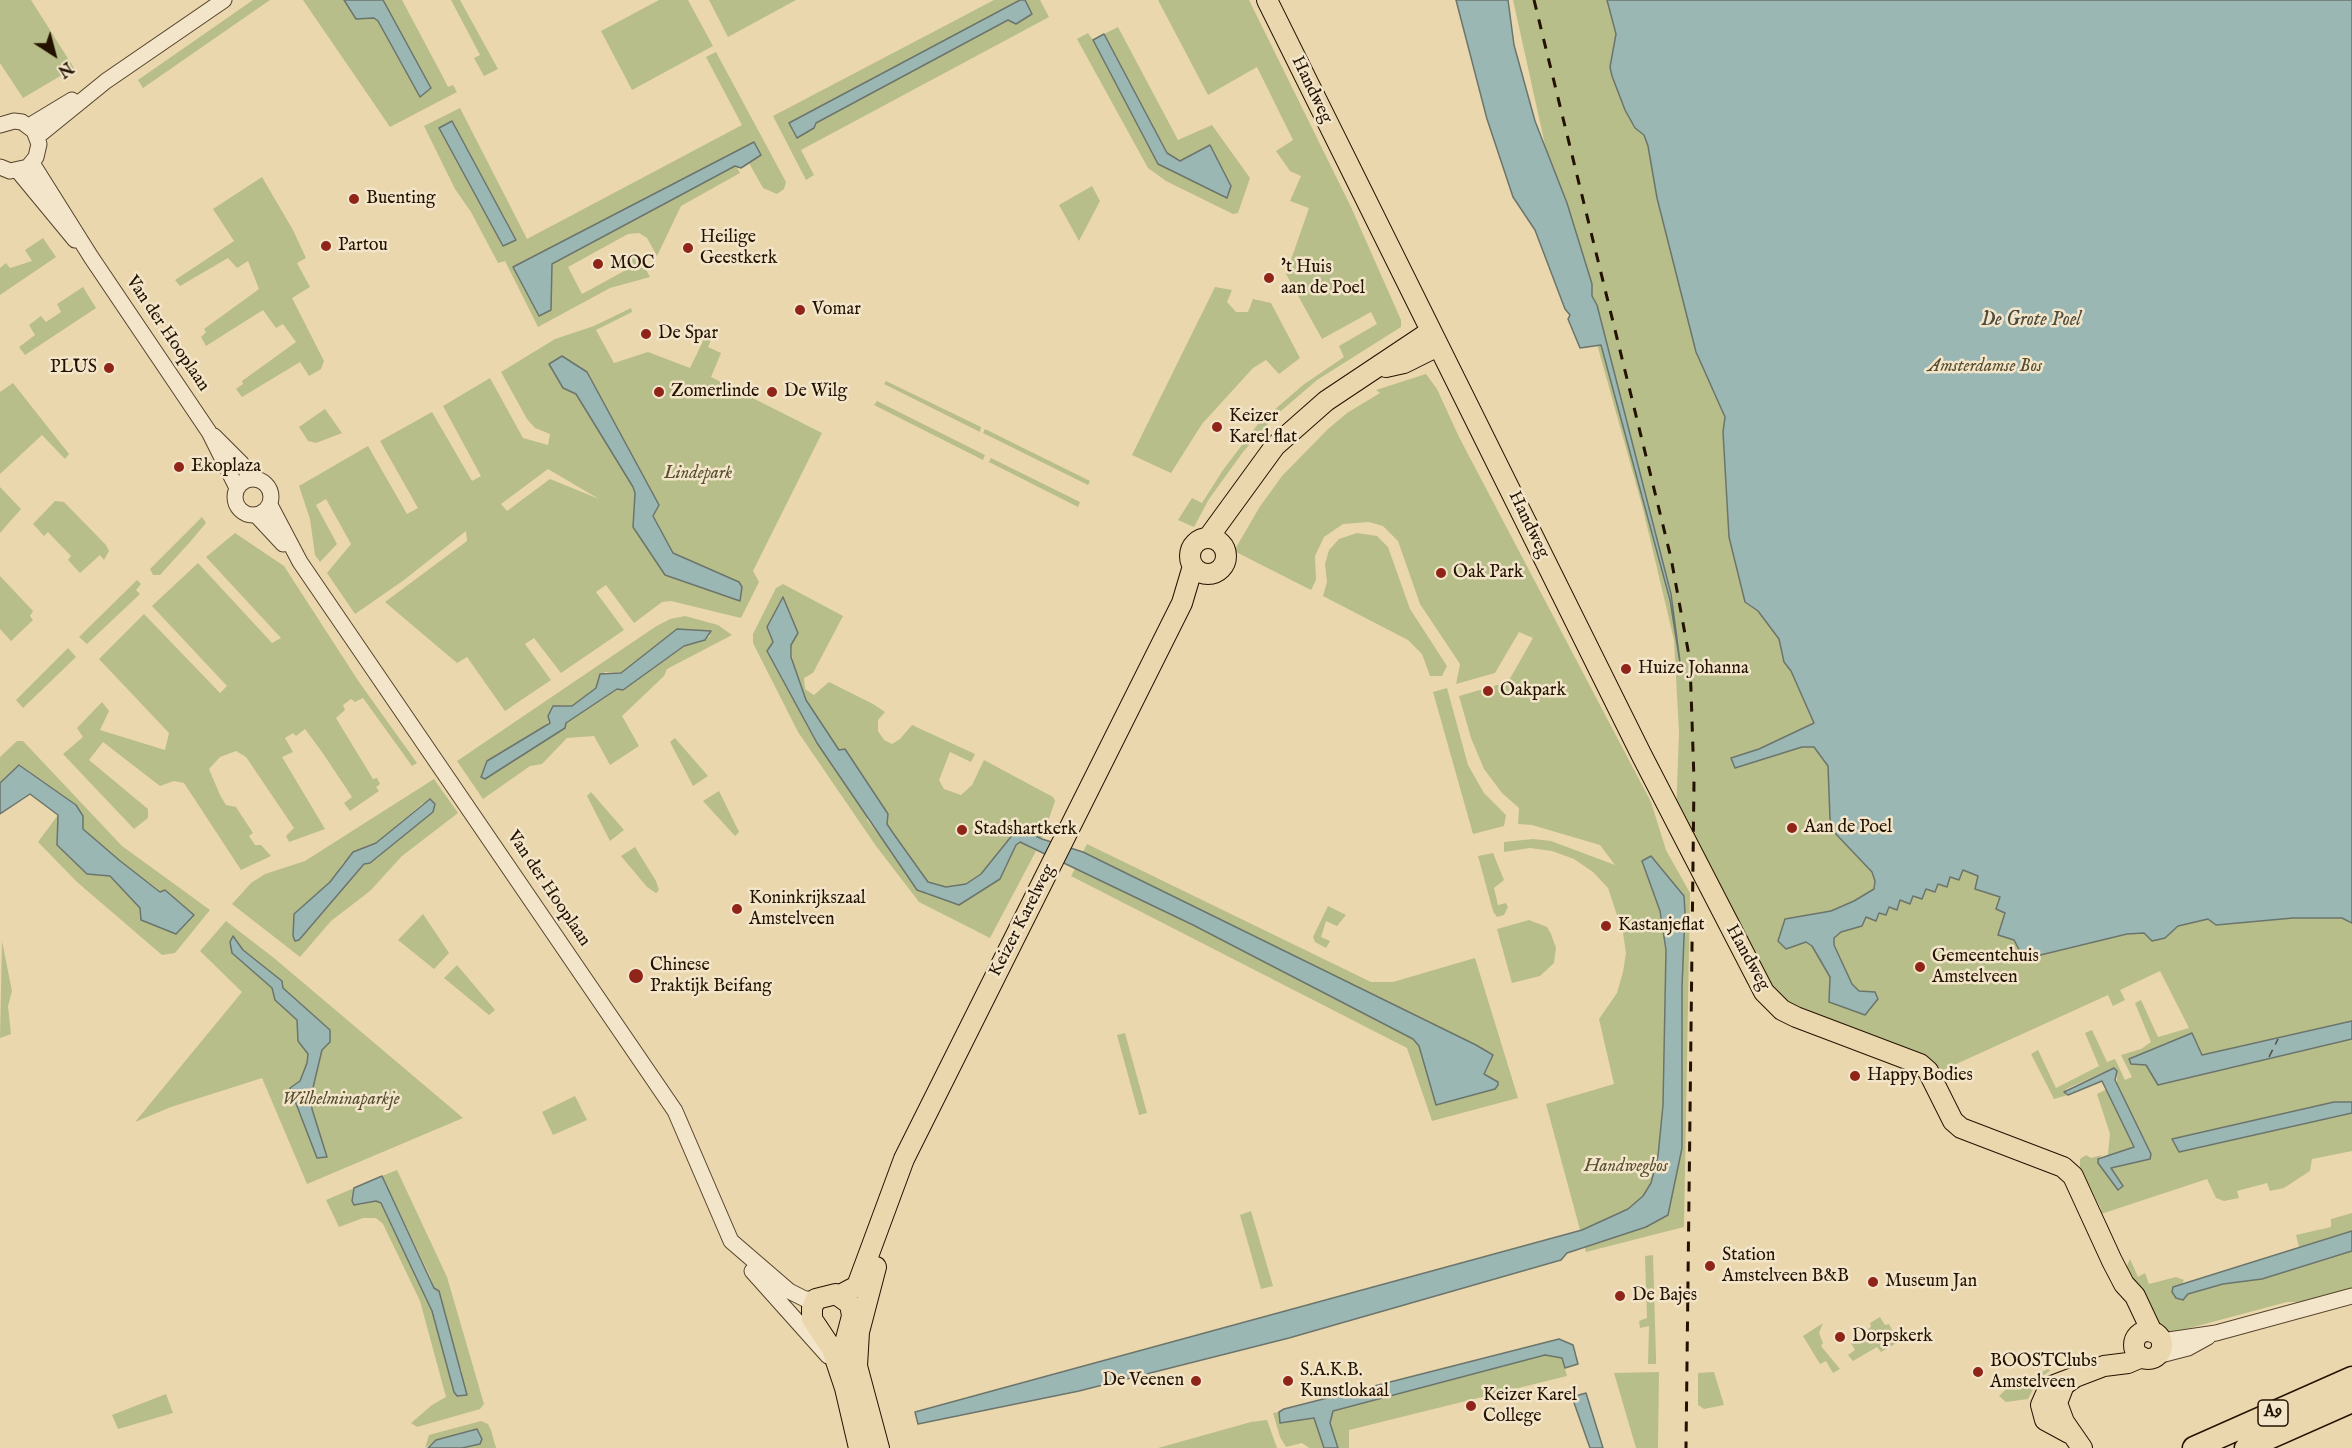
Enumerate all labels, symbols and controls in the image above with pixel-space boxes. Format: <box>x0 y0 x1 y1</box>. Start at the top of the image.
north arrow <box>24 24 84 84</box>
street label: Handweg <box>1286 53 1336 127</box>
text: N <box>53 56 76 81</box>
place label: Buenting <box>366 188 435 210</box>
marker: Buenting <box>347 192 361 206</box>
place label: Heilige Geestkerk <box>700 227 777 270</box>
place label: Partou <box>338 235 388 257</box>
marker: Partou <box>319 239 333 253</box>
marker: Heilige Geestkerk <box>681 241 695 255</box>
place label: MOC <box>610 253 655 275</box>
marker: MOC <box>591 257 605 271</box>
place label: 't Huis aan de Poel <box>1281 257 1365 300</box>
marker: 't Huis aan de Poel <box>1262 271 1276 285</box>
street label: Van der Hooplaan <box>120 272 214 396</box>
place label: Vomar <box>812 299 861 321</box>
marker: Vomar <box>793 303 807 317</box>
water label: De Grote Poel <box>1981 309 2081 333</box>
place label: De Spar <box>658 323 718 345</box>
marker: De Spar <box>639 327 653 341</box>
park label: Amsterdamse Bos <box>1928 356 2042 378</box>
place label: PLUS <box>50 357 97 379</box>
marker: PLUS <box>102 361 116 375</box>
place label: Zomerlinde <box>671 381 759 403</box>
place label: De Wilg <box>784 381 847 403</box>
marker: Zomerlinde <box>652 385 666 399</box>
marker: De Wilg <box>765 385 779 399</box>
place label: Keizer Karel flat <box>1229 406 1297 448</box>
marker: Keizer Karel flat <box>1210 420 1224 434</box>
place label: Ekoplaza <box>191 456 261 478</box>
marker: Ekoplaza <box>172 460 186 474</box>
park label: Lindepark <box>664 463 732 485</box>
street label: Handweg <box>1503 488 1553 562</box>
place label: Oak Park <box>1453 562 1523 584</box>
marker: Oak Park <box>1434 566 1448 580</box>
place label: Huize Johanna <box>1638 658 1749 680</box>
marker: Huize Johanna <box>1619 662 1633 676</box>
place label: Oakpark <box>1500 680 1566 702</box>
marker: Oakpark <box>1481 684 1495 698</box>
place label: Aan de Poel <box>1804 817 1892 839</box>
place label: Stadshartkerk <box>974 819 1077 841</box>
marker: Aan de Poel <box>1785 821 1799 835</box>
marker: Stadshartkerk <box>955 823 969 837</box>
street label: Van der Hooplaan <box>501 827 595 951</box>
street label: Keizer Karelweg <box>985 861 1061 981</box>
place label: Koninkrijkszaal Amstelveen <box>749 888 866 930</box>
marker: Koninkrijkszaal Amstelveen <box>730 902 744 916</box>
place label: Kastanjeflat <box>1618 915 1705 937</box>
marker: Kastanjeflat <box>1599 919 1613 933</box>
street label: Handweg <box>1720 921 1774 995</box>
place label: Gemeentehuis Amstelveen <box>1932 946 2039 988</box>
place label: Chinese Praktijk Beifang <box>650 955 772 998</box>
marker: Gemeentehuis Amstelveen <box>1913 960 1927 974</box>
marker: Chinese Praktijk Beifang <box>627 967 645 985</box>
place label: Happy Bodies <box>1867 1065 1973 1087</box>
marker: Happy Bodies <box>1848 1069 1862 1083</box>
park label: Wilhelminaparkje <box>282 1089 400 1111</box>
park label: Handwegbos <box>1584 1156 1668 1178</box>
place label: Station Amstelveen B&B <box>1722 1245 1849 1288</box>
marker: Station Amstelveen B&B <box>1703 1259 1717 1273</box>
place label: Museum Jan <box>1885 1271 1977 1293</box>
marker: Museum Jan <box>1866 1275 1880 1289</box>
place label: De Bajes <box>1632 1285 1697 1307</box>
marker: De Bajes <box>1613 1289 1627 1303</box>
place label: Dorpskerk <box>1852 1326 1933 1348</box>
marker: Dorpskerk <box>1833 1330 1847 1344</box>
place label: BOOSTClubs Amstelveen <box>1990 1351 2097 1394</box>
place label: S.A.K.B. Kunstlokaal <box>1300 1360 1389 1402</box>
marker: BOOSTClubs Amstelveen <box>1971 1365 1985 1379</box>
place label: De Veenen <box>1103 1370 1184 1392</box>
marker: De Veenen <box>1189 1374 1203 1388</box>
marker: S.A.K.B. Kunstlokaal <box>1281 1374 1295 1388</box>
place label: Keizer Karel College <box>1483 1385 1577 1428</box>
marker: Keizer Karel College <box>1464 1399 1478 1413</box>
road number: A9 <box>2258 1400 2288 1426</box>

